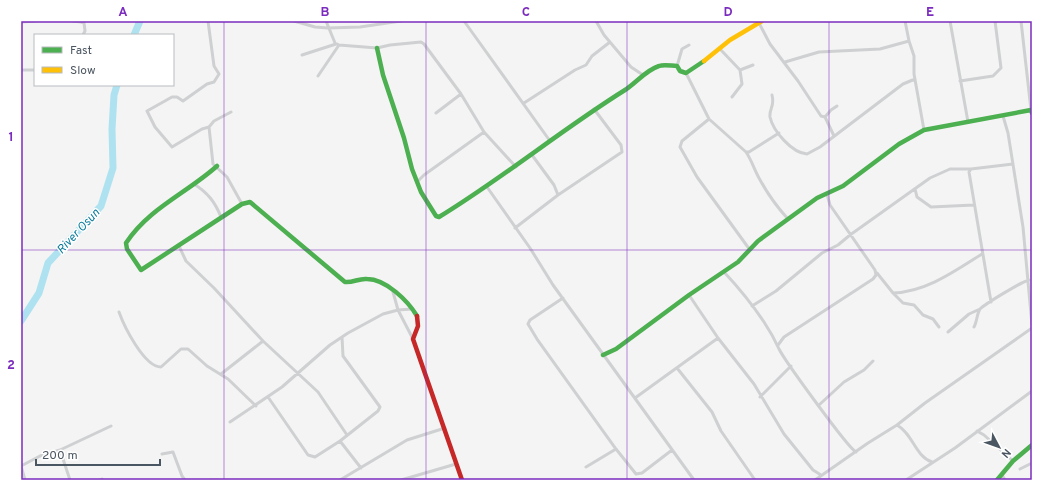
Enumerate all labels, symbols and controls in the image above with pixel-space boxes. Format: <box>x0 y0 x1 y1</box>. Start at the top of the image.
text: A <box>118 5 128 21</box>
text: B <box>321 5 330 21</box>
text: C <box>522 5 530 21</box>
text: D <box>723 5 733 21</box>
text: E <box>926 5 934 21</box>
legend <box>34 34 174 86</box>
text: Fast <box>70 43 92 59</box>
text: Slow <box>70 63 96 79</box>
text: 1 <box>8 130 14 146</box>
water label: River Osun <box>54 205 104 258</box>
text: 2 <box>7 358 15 374</box>
north arrow <box>979 427 1019 467</box>
scale bar <box>36 441 160 467</box>
text: N <box>998 445 1014 460</box>
text: 200 m <box>42 448 78 464</box>

